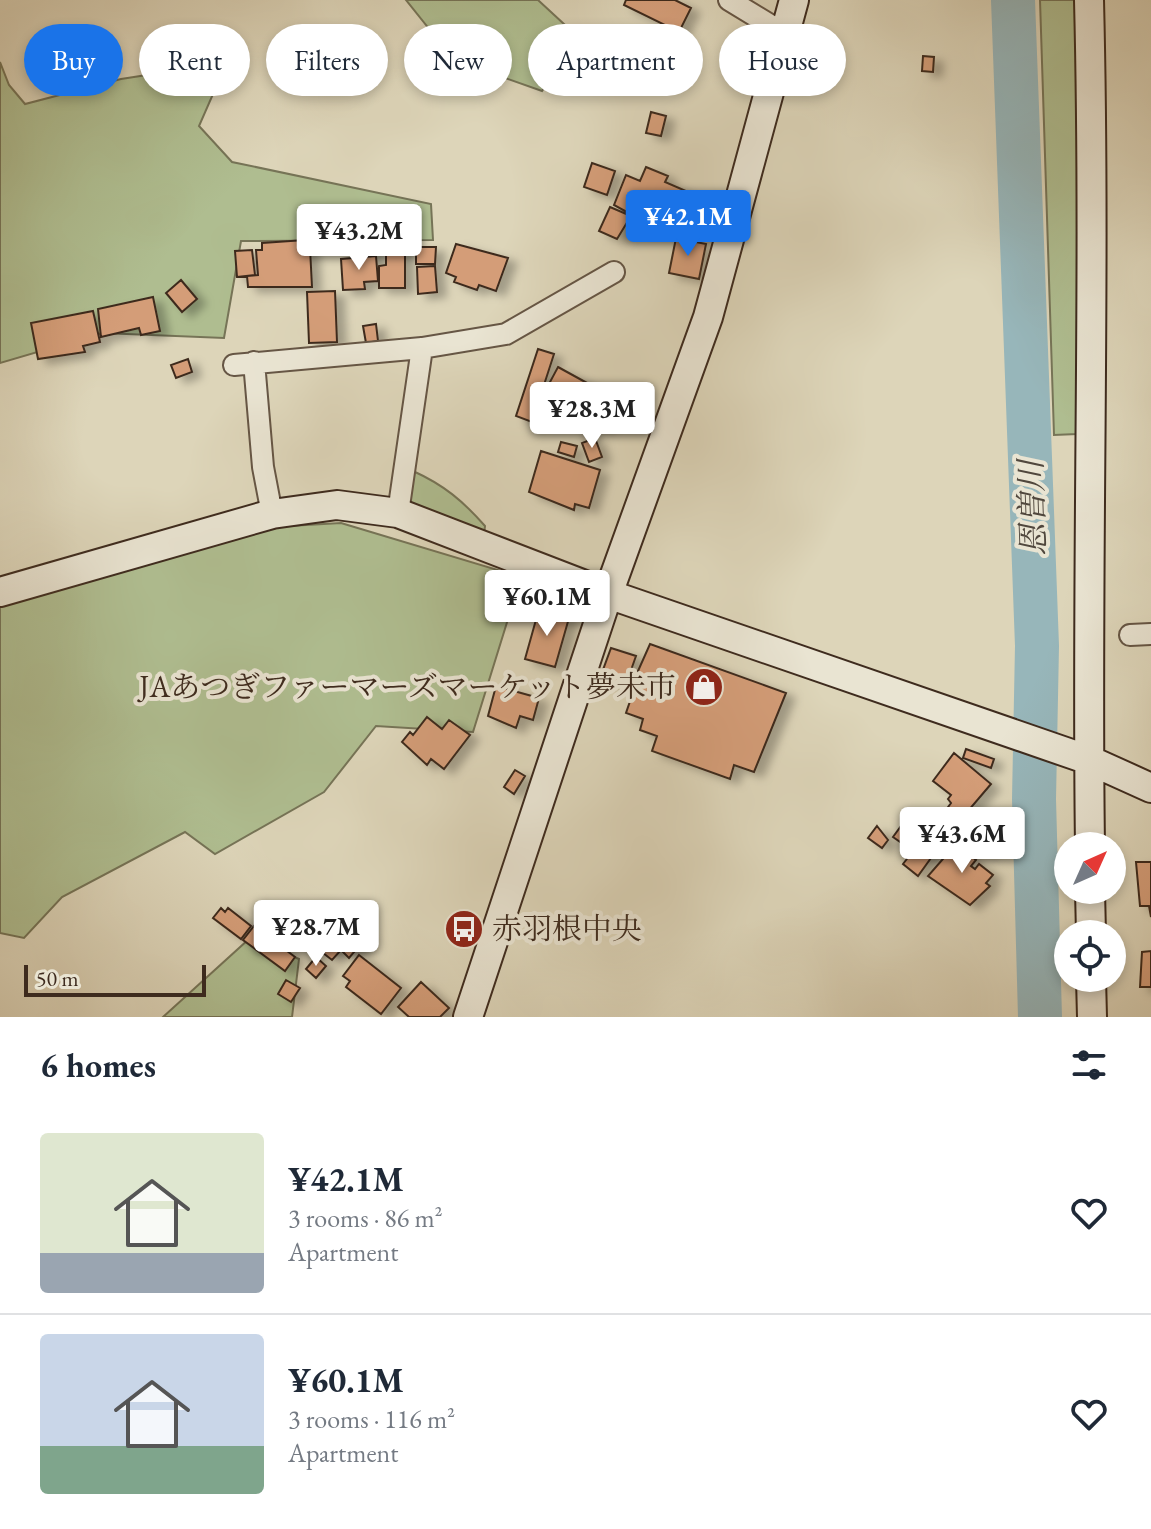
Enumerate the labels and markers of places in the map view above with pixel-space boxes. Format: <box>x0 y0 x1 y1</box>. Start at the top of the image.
pin: ¥42.1M <box>623 190 753 258</box>
pin: ¥43.2M <box>294 204 424 272</box>
pin: ¥28.3M <box>527 382 657 450</box>
pin: ¥60.1M <box>482 570 612 638</box>
shop icon: JAあつぎファーマーズマーケット夢未市 <box>683 666 725 708</box>
place label: JAあつぎファーマーズマーケット夢未市 <box>136 667 676 706</box>
pin: ¥43.6M <box>897 807 1027 875</box>
pin: ¥28.7M <box>251 900 381 968</box>
bus stop icon: 赤羽根中央 <box>443 908 485 950</box>
place label: 赤羽根中央 <box>492 909 642 948</box>

